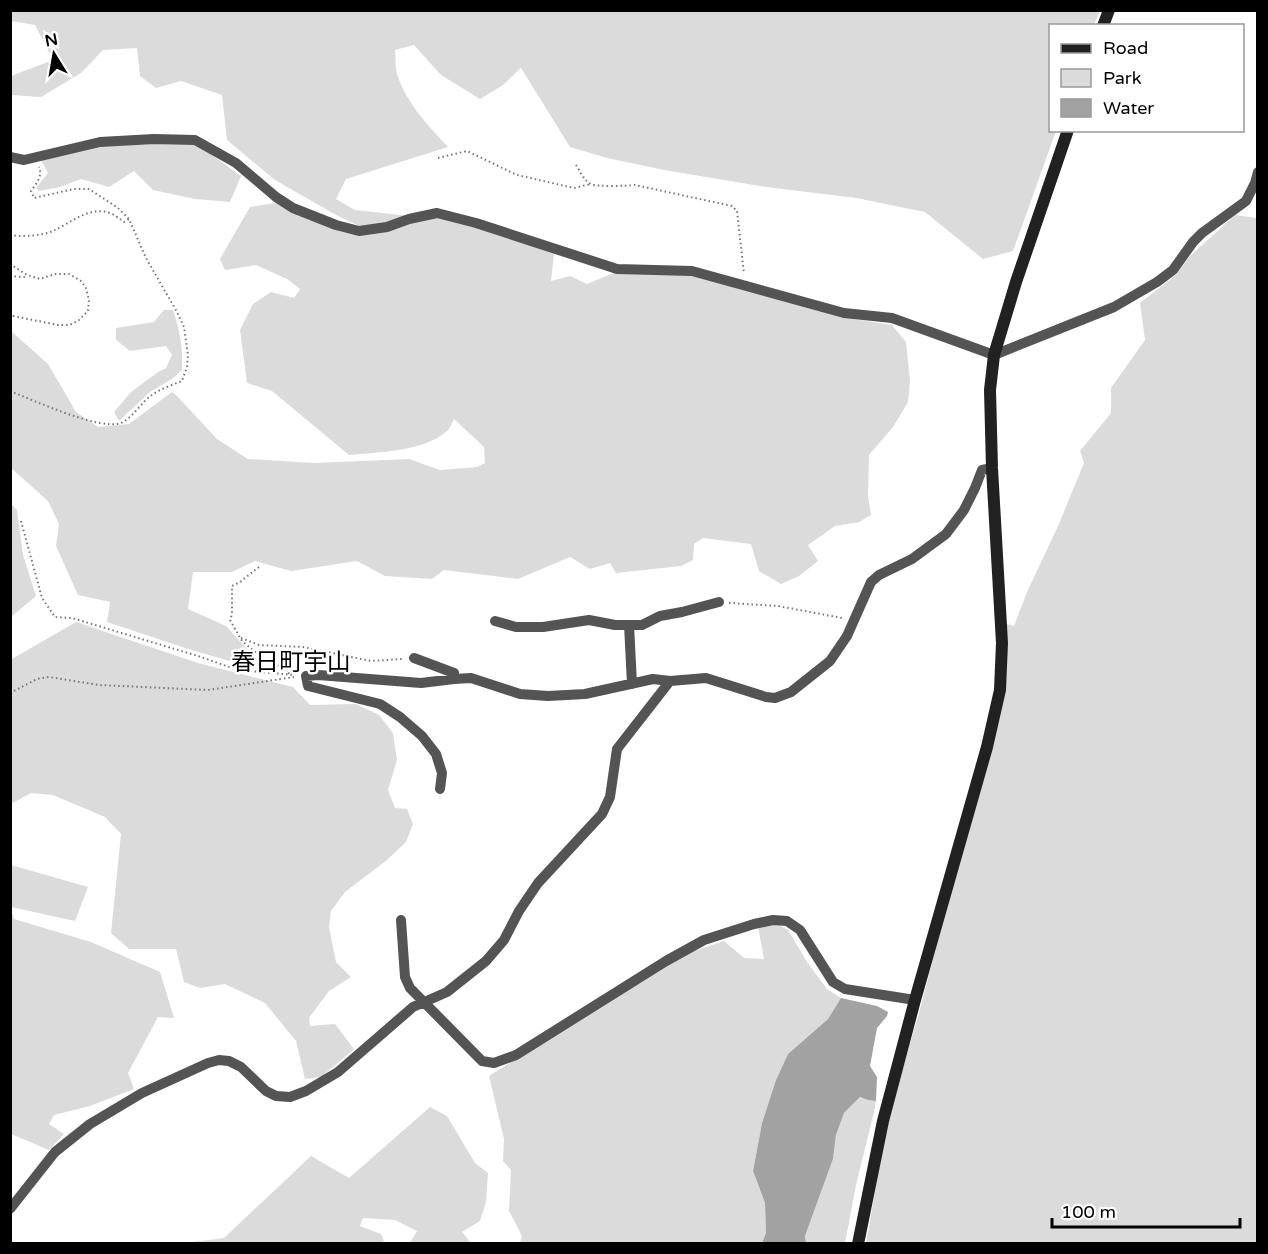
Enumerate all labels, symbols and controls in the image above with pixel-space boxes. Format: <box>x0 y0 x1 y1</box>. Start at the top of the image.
north arrow <box>24 24 84 84</box>
legend <box>1049 24 1244 132</box>
text: N <box>43 29 60 51</box>
text: Road <box>1103 37 1148 59</box>
text: Park <box>1103 67 1142 89</box>
text: Water <box>1103 97 1154 119</box>
district label: 春日町宇山 <box>231 648 351 677</box>
scale bar <box>1052 1191 1240 1229</box>
text: 100 m <box>1061 1201 1116 1223</box>

